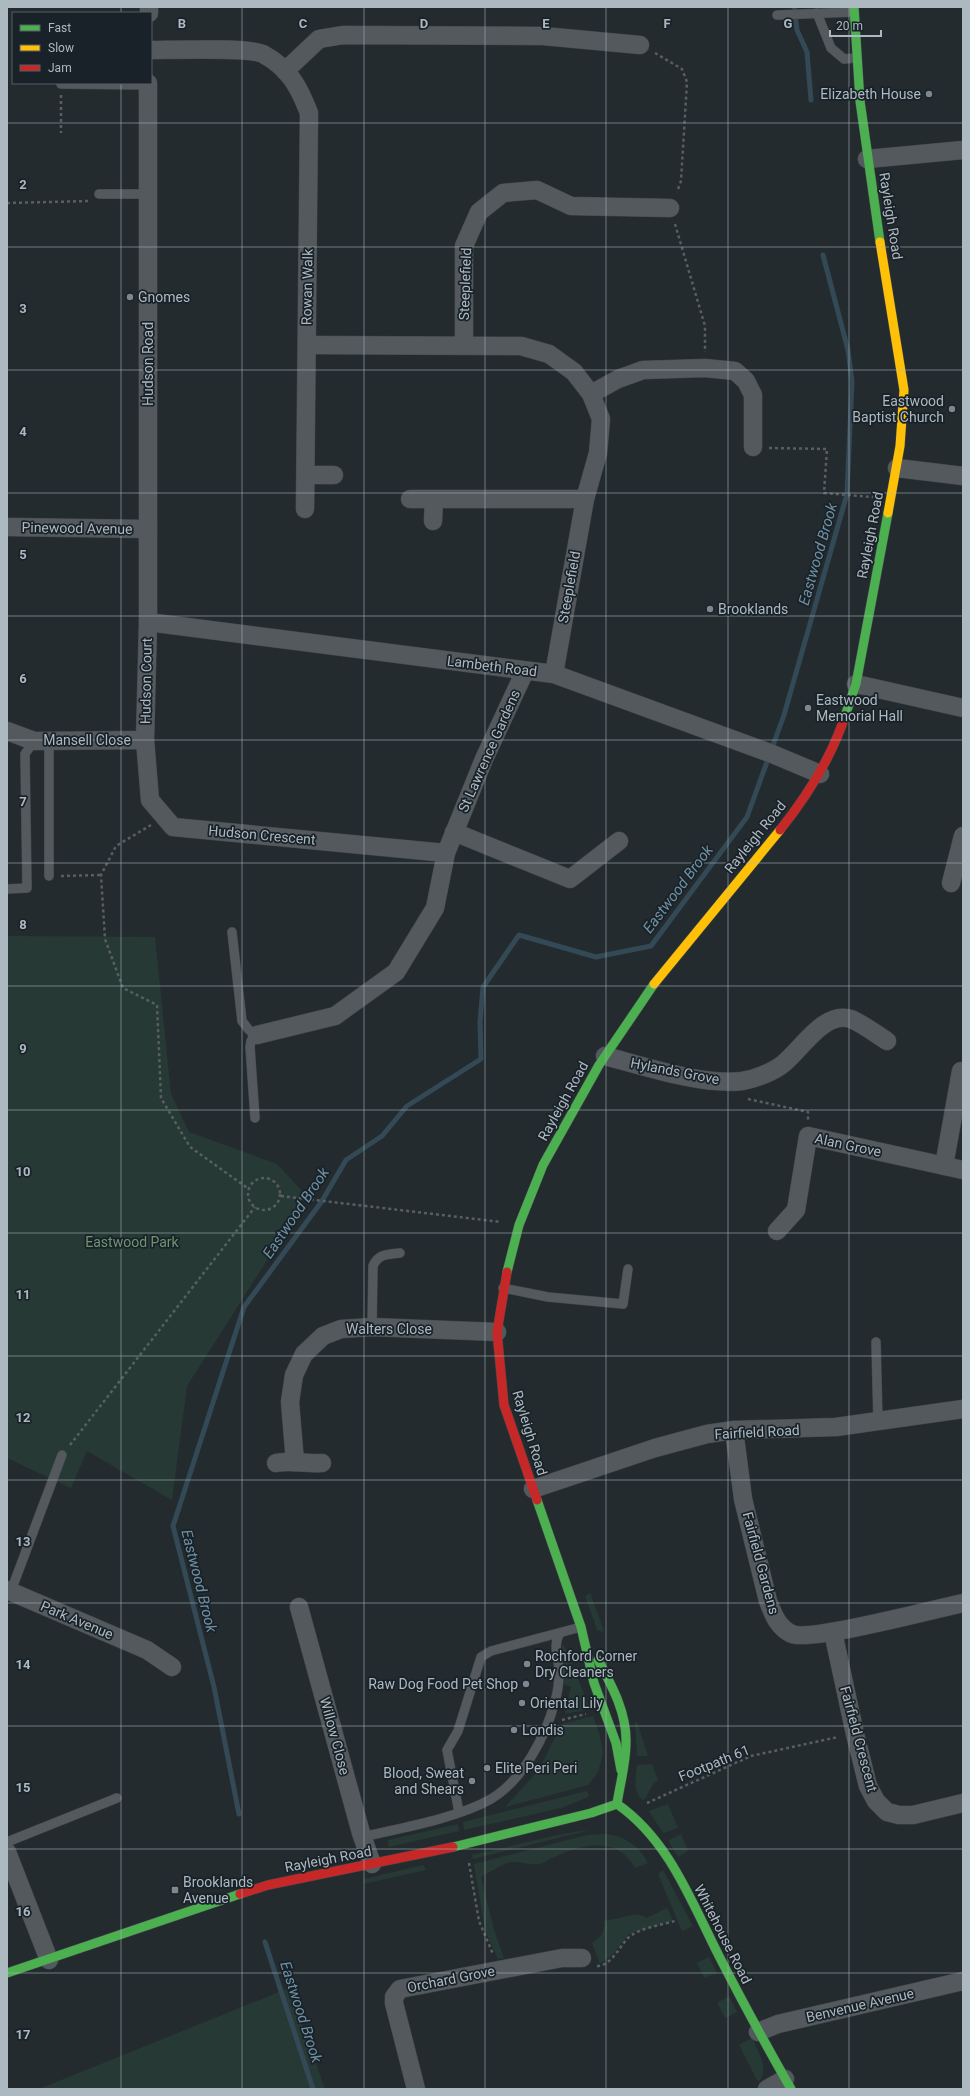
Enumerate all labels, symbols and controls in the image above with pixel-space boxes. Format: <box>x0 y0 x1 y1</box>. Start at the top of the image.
legend <box>12 12 152 84</box>
scale bar <box>830 12 881 38</box>
text: B <box>178 16 186 31</box>
text: C <box>299 16 308 31</box>
text: D <box>420 16 428 31</box>
text: E <box>542 16 550 31</box>
text: F <box>663 16 671 31</box>
text: G <box>784 16 793 31</box>
text: 20 m <box>836 19 863 33</box>
text: Fast <box>48 21 71 35</box>
text: Slow <box>48 41 74 55</box>
text: Jam <box>48 61 72 75</box>
place label: Elizabeth House <box>820 86 921 102</box>
marker: Elizabeth House <box>924 89 934 99</box>
street label: Rayleigh Road <box>876 171 906 261</box>
text: 2 <box>19 177 27 192</box>
street label: Steeplefield <box>456 247 474 321</box>
street label: Rowan Walk <box>298 248 316 325</box>
place label: Gnomes <box>138 289 190 305</box>
marker: Gnomes <box>125 292 135 302</box>
text: 3 <box>19 301 27 316</box>
street label: Hudson Road <box>140 322 156 406</box>
place label: Eastwood Baptist Church <box>852 393 944 425</box>
marker: Eastwood Baptist Church <box>947 404 957 414</box>
text: 4 <box>19 424 27 439</box>
street label: Rayleigh Road <box>854 490 886 580</box>
water label: Eastwood Brook <box>795 500 841 607</box>
street label: Pinewood Avenue <box>21 519 133 537</box>
text: 5 <box>19 547 27 562</box>
street label: Steeplefield <box>555 550 583 624</box>
place label: Brooklands <box>718 601 788 617</box>
marker: Brooklands <box>705 604 715 614</box>
street label: Hudson Court <box>137 637 155 724</box>
street label: Lambeth Road <box>446 653 538 679</box>
text: 6 <box>19 671 27 686</box>
street label: St Lawrence Gardens <box>455 687 523 815</box>
place label: Eastwood Memorial Hall <box>816 692 903 724</box>
marker: Eastwood Memorial Hall <box>803 703 813 713</box>
street label: Mansell Close <box>43 732 131 748</box>
text: 7 <box>19 794 27 809</box>
street label: Rayleigh Road <box>721 798 789 876</box>
street label: Hudson Crescent <box>208 822 317 848</box>
water label: Eastwood Brook <box>639 841 717 937</box>
text: 8 <box>19 917 27 932</box>
text: 9 <box>19 1041 27 1056</box>
street label: Hylands Grove <box>629 1055 721 1087</box>
street label: Rayleigh Road <box>535 1059 591 1143</box>
street label: Alan Grove <box>813 1130 883 1160</box>
text: 10 <box>16 1164 30 1179</box>
water label: Eastwood Brook <box>259 1164 333 1262</box>
park label: Eastwood Park <box>85 1234 180 1250</box>
text: 11 <box>16 1287 30 1302</box>
street label: Walters Close <box>346 1321 432 1337</box>
street label: Rayleigh Road <box>509 1389 551 1477</box>
text: 12 <box>16 1410 30 1425</box>
street label: Fairfield Road <box>714 1422 800 1442</box>
street label: Fairfield Gardens <box>740 1510 782 1616</box>
water label: Eastwood Brook <box>177 1528 221 1635</box>
text: 13 <box>16 1534 30 1549</box>
street label: Park Avenue <box>38 1598 116 1642</box>
place label: Rochford Corner Dry Cleaners <box>535 1648 637 1680</box>
text: 14 <box>16 1657 31 1672</box>
marker: Rochford Corner Dry Cleaners <box>522 1659 532 1669</box>
place label: Raw Dog Food Pet Shop <box>368 1676 518 1692</box>
marker: Raw Dog Food Pet Shop <box>521 1679 531 1689</box>
street label: Fairfield Crescent <box>837 1684 881 1794</box>
street label: Willow Close <box>317 1695 353 1777</box>
place label: Oriental Lily <box>530 1695 603 1711</box>
marker: Oriental Lily <box>517 1698 527 1708</box>
place label: Londis <box>522 1722 564 1738</box>
marker: Londis <box>509 1725 519 1735</box>
street label: Footpath 61 <box>676 1742 752 1784</box>
place label: Elite Peri Peri <box>495 1760 577 1776</box>
marker: Elite Peri Peri <box>482 1763 492 1773</box>
place label: Blood, Sweat and Shears <box>383 1765 464 1797</box>
marker: Blood, Sweat and Shears <box>467 1776 477 1786</box>
text: 15 <box>16 1780 30 1795</box>
street label: Rayleigh Road <box>283 1843 373 1875</box>
place label: Brooklands Avenue <box>183 1874 253 1906</box>
street label: Whitehouse Road <box>691 1882 755 1986</box>
marker: Brooklands Avenue <box>170 1885 180 1895</box>
text: 16 <box>16 1904 31 1919</box>
water label: Eastwood Brook <box>276 1959 326 2066</box>
street label: Orchard Grove <box>406 1963 496 1995</box>
street label: Benvenue Avenue <box>805 1985 915 2025</box>
text: 17 <box>16 2027 30 2042</box>

